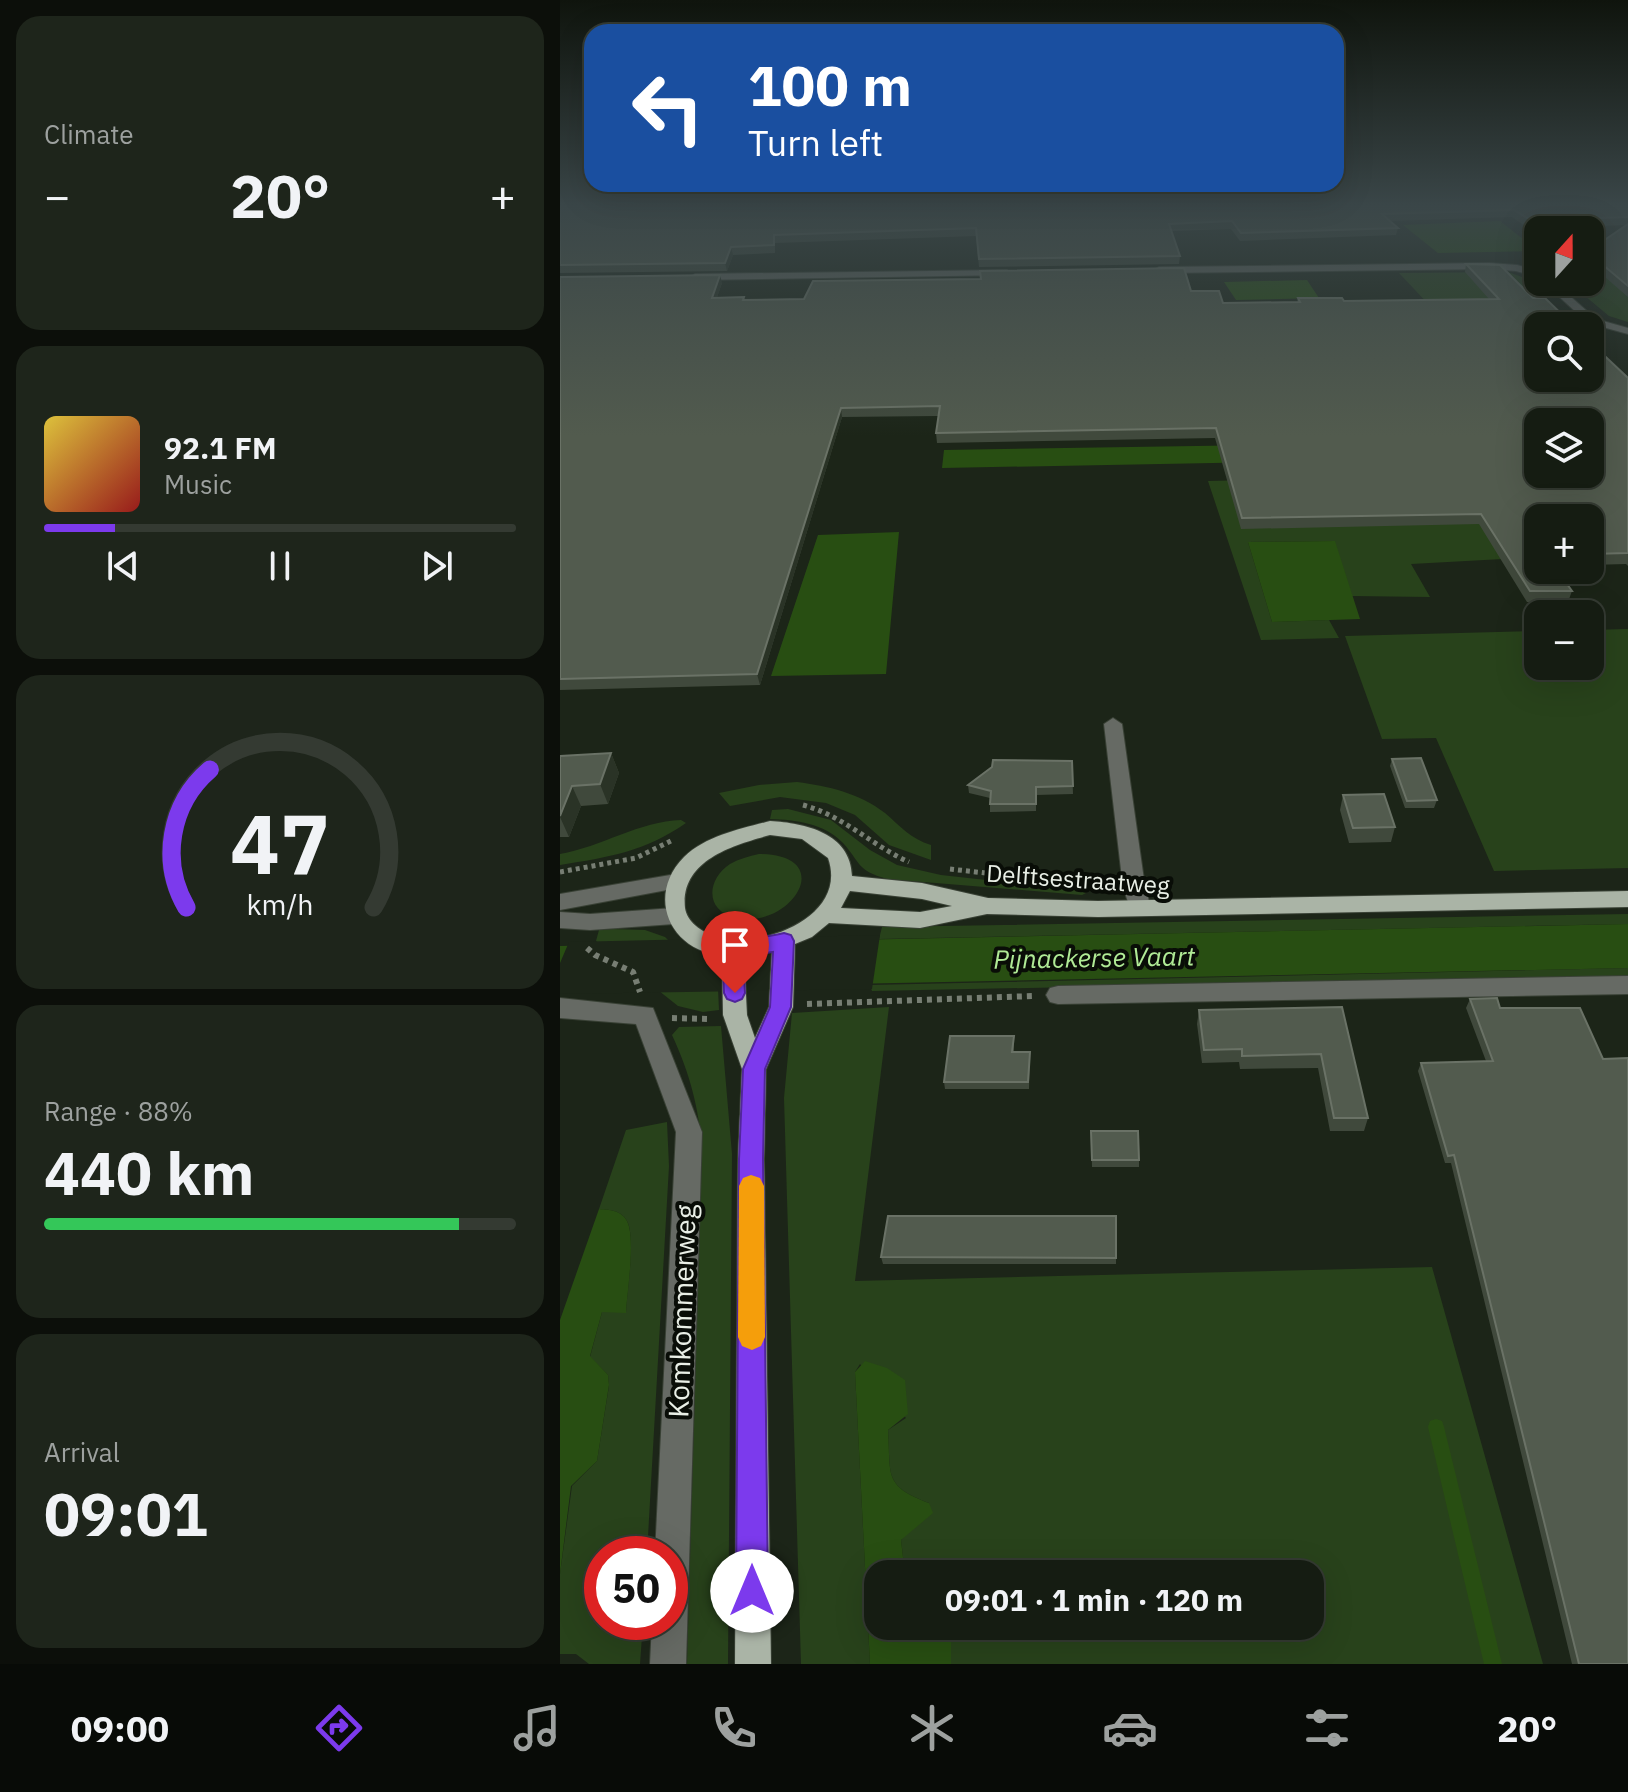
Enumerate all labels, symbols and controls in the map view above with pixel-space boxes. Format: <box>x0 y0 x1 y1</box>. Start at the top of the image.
text: 100 m <box>748 49 912 121</box>
icon: left <box>616 56 720 160</box>
text: Climate <box>44 117 134 151</box>
text: Turn left <box>748 119 883 166</box>
text: 20° <box>230 156 330 235</box>
text: − <box>44 167 70 224</box>
text: + <box>490 167 516 224</box>
north arrow <box>1524 216 1604 296</box>
map controls <box>1524 216 1604 680</box>
button: search <box>1524 312 1604 392</box>
button: layers <box>1524 408 1604 488</box>
text: 92.1 FM <box>164 428 277 467</box>
text: Music <box>164 467 232 501</box>
button: + <box>1524 504 1604 584</box>
icon: previous <box>101 544 145 588</box>
icon: pause <box>258 544 302 588</box>
icon: next <box>415 544 459 588</box>
button: − <box>1524 600 1604 680</box>
text: 47 <box>230 789 330 897</box>
street label: Delftsestraatweg <box>985 857 1171 901</box>
text: km/h <box>246 886 314 923</box>
pin <box>701 911 769 993</box>
icon: arrive <box>713 923 757 967</box>
water label: Pijnackerse Vaart <box>993 938 1196 976</box>
text: Range · 88% <box>44 1094 193 1128</box>
text: 440 km <box>44 1133 254 1212</box>
street label: Komkommerweg <box>659 1204 704 1418</box>
text: Arrival <box>44 1435 120 1469</box>
text: 09:01 <box>44 1474 208 1553</box>
speed limit sign: 50 <box>584 1536 688 1640</box>
position arrow <box>710 1549 794 1633</box>
text: 09:01 · 1 min · 120 m <box>945 1580 1243 1619</box>
icon: directions <box>311 1700 367 1756</box>
icon: music <box>509 1700 565 1756</box>
icon: phone <box>706 1700 762 1756</box>
icon: climate <box>904 1700 960 1756</box>
icon: car <box>1102 1700 1158 1756</box>
icon: filters <box>1299 1700 1355 1756</box>
text: 09:00 <box>71 1705 169 1752</box>
text: 20° <box>1497 1705 1557 1752</box>

